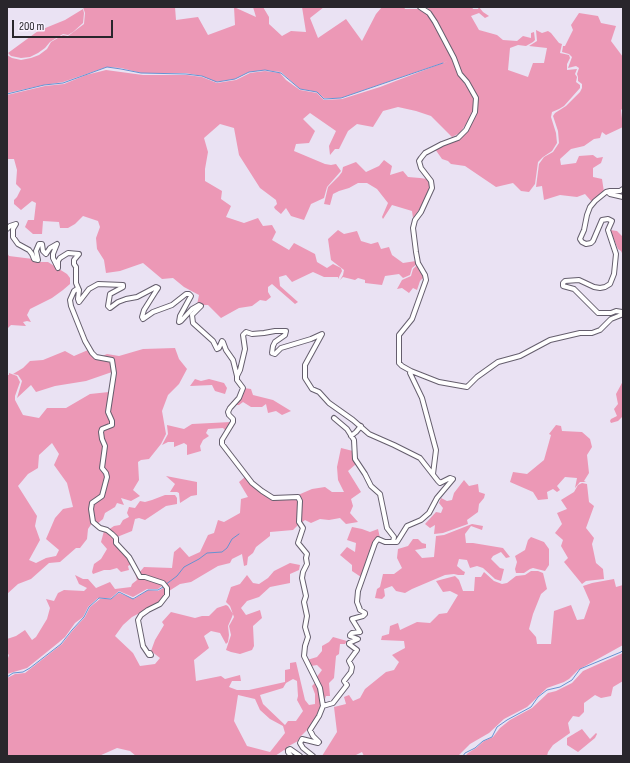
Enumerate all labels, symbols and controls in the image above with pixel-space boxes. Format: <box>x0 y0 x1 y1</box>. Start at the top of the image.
scale bar <box>14 12 115 38</box>
text: 200 m <box>19 19 44 34</box>

